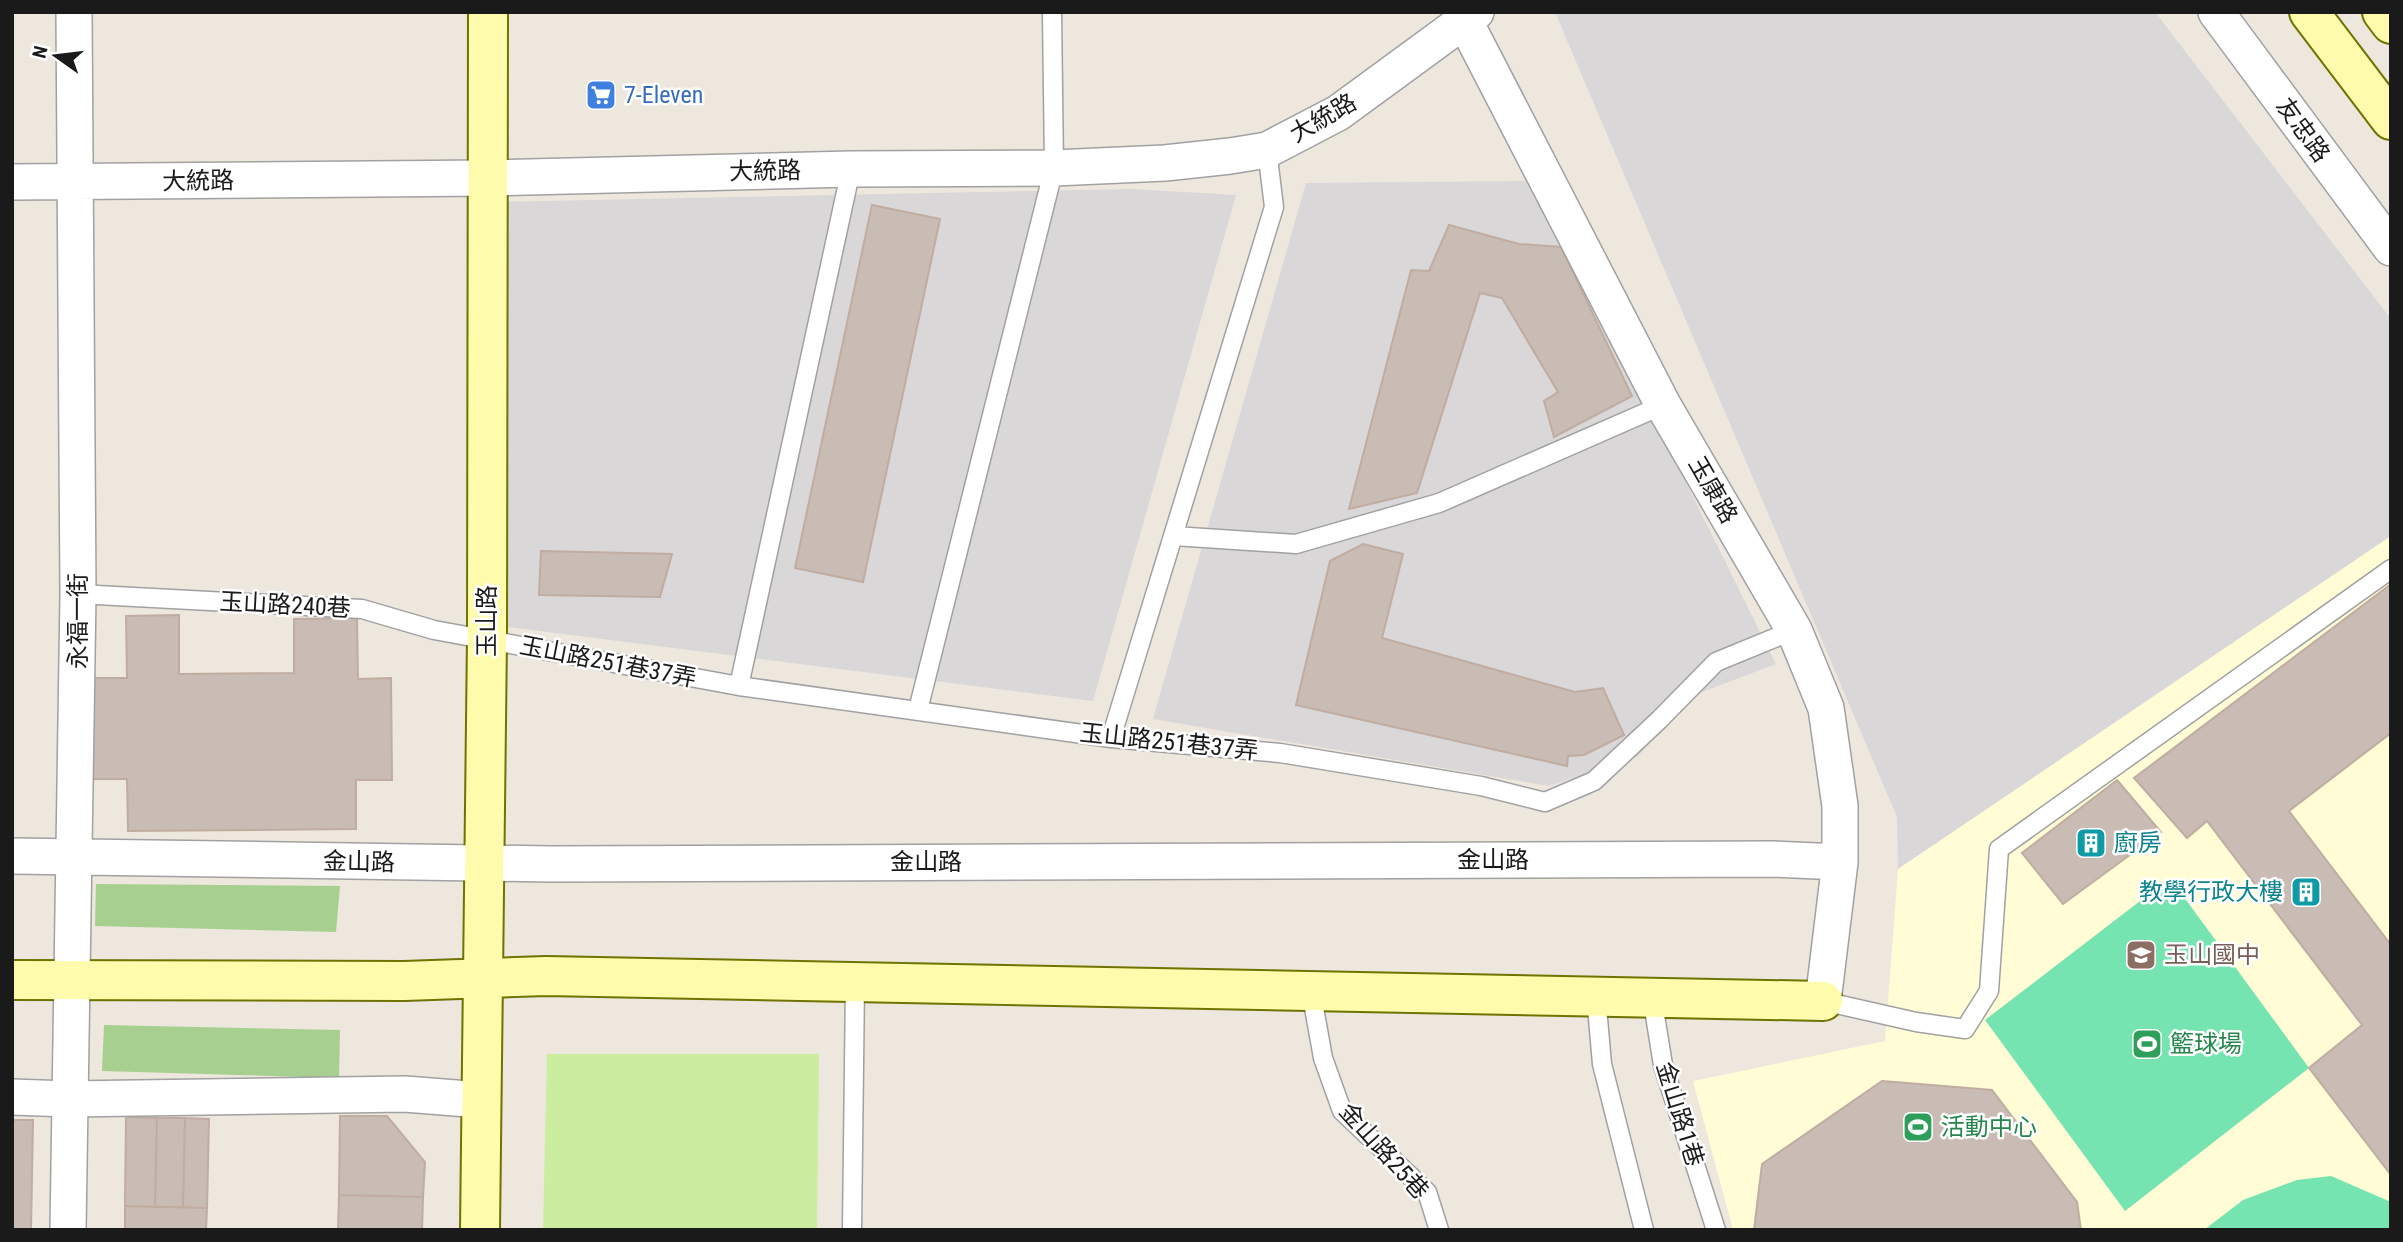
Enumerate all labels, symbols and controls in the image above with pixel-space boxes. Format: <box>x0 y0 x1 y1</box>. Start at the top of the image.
north arrow <box>21 21 91 91</box>
text: N <box>27 44 53 60</box>
supermarket icon: 7-Eleven <box>584 78 618 112</box>
place label: 7-Eleven <box>624 81 703 109</box>
street label: 大統路 <box>1285 88 1361 148</box>
street label: 友忠路 <box>2271 93 2335 167</box>
street label: 大統路 <box>729 156 801 186</box>
street label: 大統路 <box>162 166 234 196</box>
street label: 玉康路 <box>1683 452 1743 528</box>
street label: 永福一街 <box>64 573 92 669</box>
street label: 玉山路 <box>473 585 501 657</box>
street label: 玉山路240巷 <box>219 588 351 622</box>
street label: 玉山路251巷37弄 <box>517 631 699 693</box>
street label: 玉山路251巷37弄 <box>1078 719 1260 765</box>
building icon: 廚房 <box>2074 826 2108 860</box>
place label: 廚房 <box>2114 829 2162 857</box>
street label: 金山路 <box>1457 846 1529 874</box>
street label: 金山路 <box>323 847 395 877</box>
street label: 金山路 <box>890 848 962 876</box>
building icon: 教學行政大樓 <box>2289 875 2323 909</box>
place label: 教學行政大樓 <box>2139 878 2283 906</box>
school or university icon: 玉山國中 <box>2124 938 2158 972</box>
place label: 玉山國中 <box>2164 941 2260 969</box>
sports icon: 籃球場 <box>2130 1027 2164 1061</box>
place label: 籃球場 <box>2170 1030 2242 1058</box>
street label: 金山路1巷 <box>1651 1058 1709 1170</box>
street label: 金山路25巷 <box>1334 1097 1434 1205</box>
sports icon: 活動中心 <box>1901 1110 1935 1144</box>
place label: 活動中心 <box>1941 1113 2037 1141</box>

